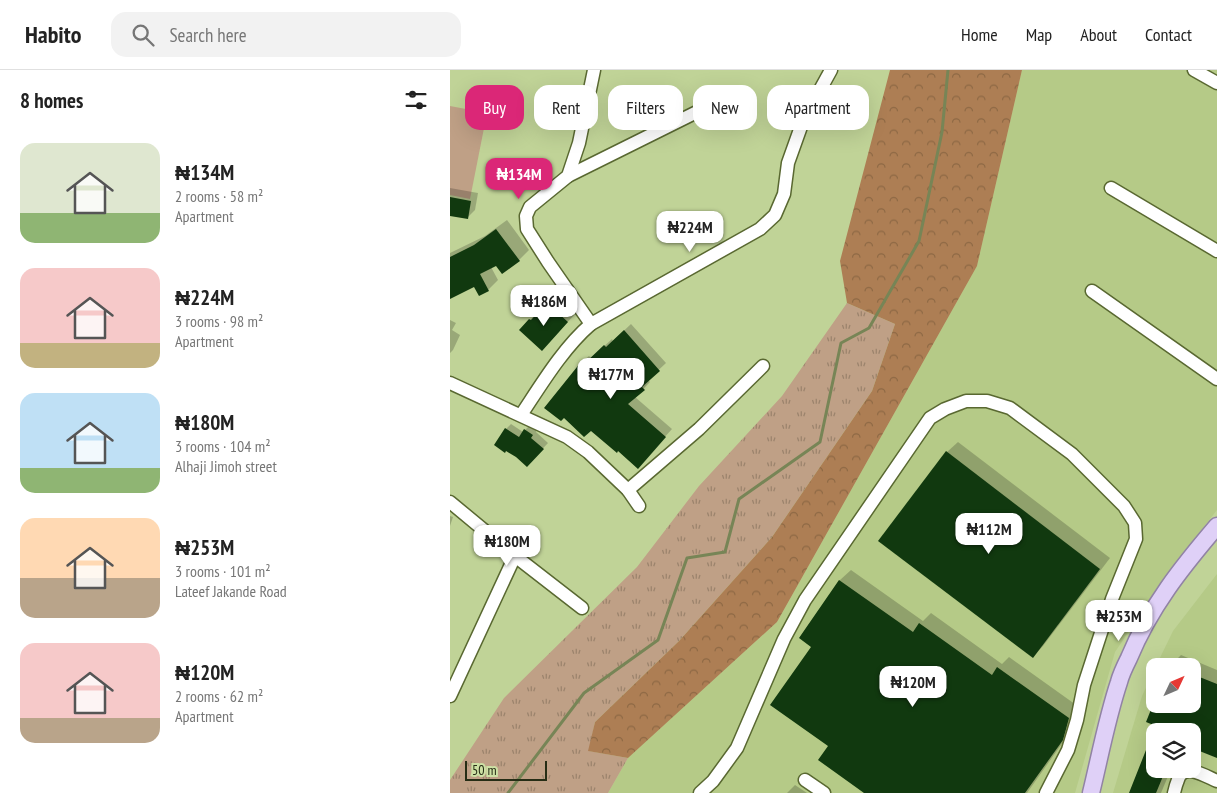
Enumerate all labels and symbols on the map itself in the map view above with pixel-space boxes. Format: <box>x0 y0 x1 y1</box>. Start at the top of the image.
pin: ₦134M <box>484 158 554 200</box>
pin: ₦224M <box>655 210 725 253</box>
pin: ₦186M <box>509 284 579 327</box>
pin: ₦177M <box>576 358 646 400</box>
pin: ₦112M <box>954 512 1024 555</box>
pin: ₦180M <box>472 524 542 567</box>
pin: ₦253M <box>1084 600 1154 642</box>
north arrow <box>1146 658 1201 712</box>
pin: ₦120M <box>878 666 948 708</box>
scale bar <box>465 758 548 781</box>

